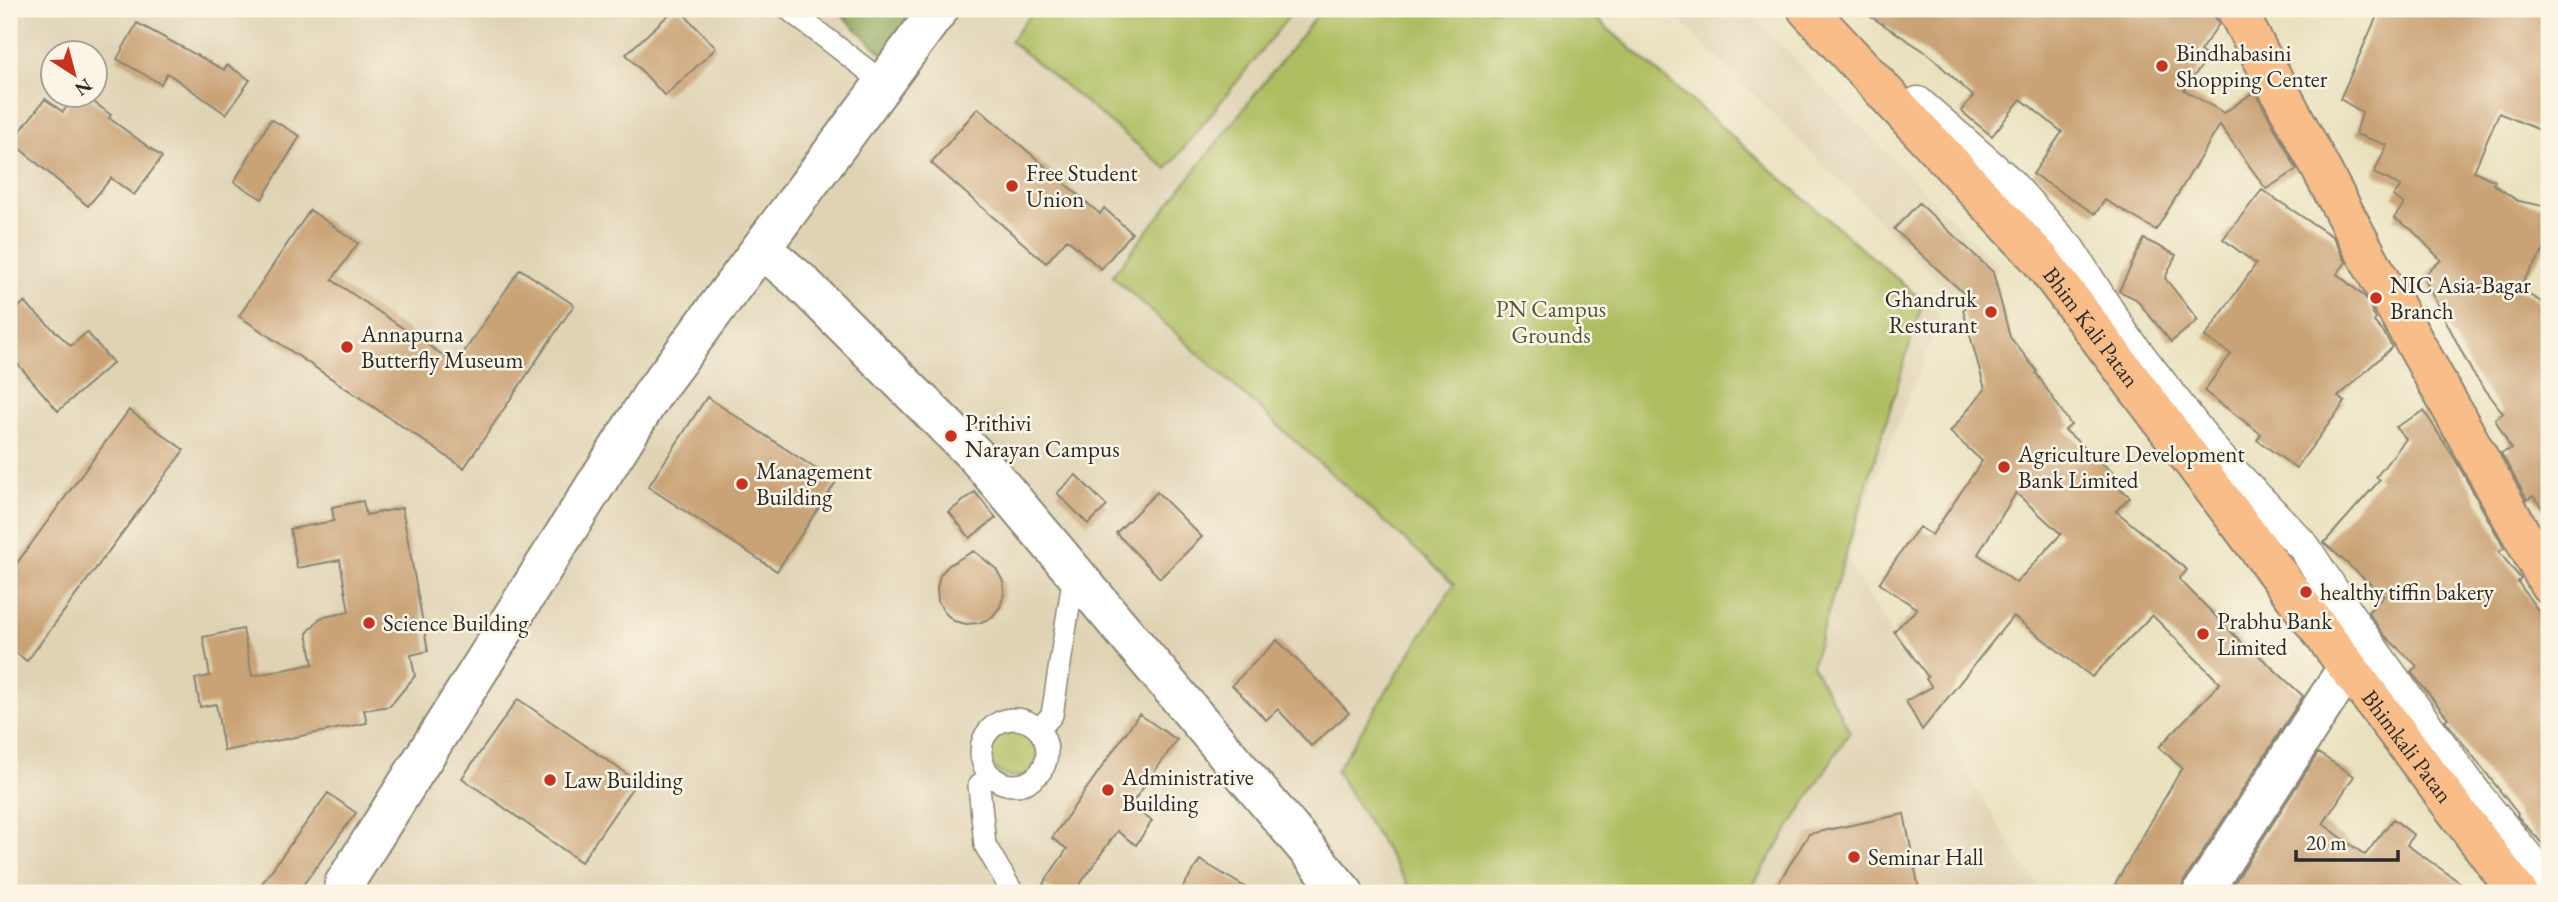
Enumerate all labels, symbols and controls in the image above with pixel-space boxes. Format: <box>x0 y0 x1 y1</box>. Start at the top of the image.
north arrow <box>38 38 108 108</box>
place label: Bindhabasini Shopping Center <box>2176 38 2328 94</box>
marker: Bindhabasini Shopping Center <box>2154 58 2170 74</box>
text: N <box>70 73 97 102</box>
place label: Free Student Union <box>1026 158 1139 214</box>
marker: Free Student Union <box>1004 178 1020 194</box>
street label: Bhim Kali Patan <box>2036 261 2146 393</box>
place label: NIC Asia-Bagar Branch <box>2390 270 2531 326</box>
place label: Ghandruk Resturant <box>1885 284 1978 340</box>
marker: NIC Asia-Bagar Branch <box>2368 290 2384 306</box>
park label: PN Campus Grounds <box>1496 294 1606 350</box>
marker: Ghandruk Resturant <box>1983 304 1999 320</box>
place label: Annapurna Butterfly Museum <box>360 319 523 375</box>
marker: Annapurna Butterfly Museum <box>339 339 355 355</box>
place label: Prithivi Narayan Campus <box>965 408 1120 464</box>
marker: Prithivi Narayan Campus <box>943 428 959 444</box>
place label: Agriculture Development Bank Limited <box>2017 439 2245 495</box>
place label: Management Building <box>756 456 873 512</box>
marker: Agriculture Development Bank Limited <box>1996 459 2012 475</box>
marker: Management Building <box>734 476 750 492</box>
place label: healthy tiffin bakery <box>2320 577 2495 607</box>
marker: healthy tiffin bakery <box>2298 584 2314 600</box>
place label: Prabhu Bank Limited <box>2217 606 2333 662</box>
place label: Science Building <box>383 608 529 638</box>
marker: Science Building <box>361 615 377 631</box>
marker: Prabhu Bank Limited <box>2195 626 2211 642</box>
street label: Bhimkali Patan <box>2355 684 2460 809</box>
place label: Administrative Building <box>1121 762 1254 818</box>
place label: Law Building <box>564 765 684 795</box>
marker: Law Building <box>542 772 558 788</box>
marker: Administrative Building <box>1100 782 1116 798</box>
scale bar <box>2296 818 2397 862</box>
text: 20 m <box>2306 829 2347 856</box>
place label: Seminar Hall <box>1868 842 1984 872</box>
marker: Seminar Hall <box>1846 849 1862 865</box>

